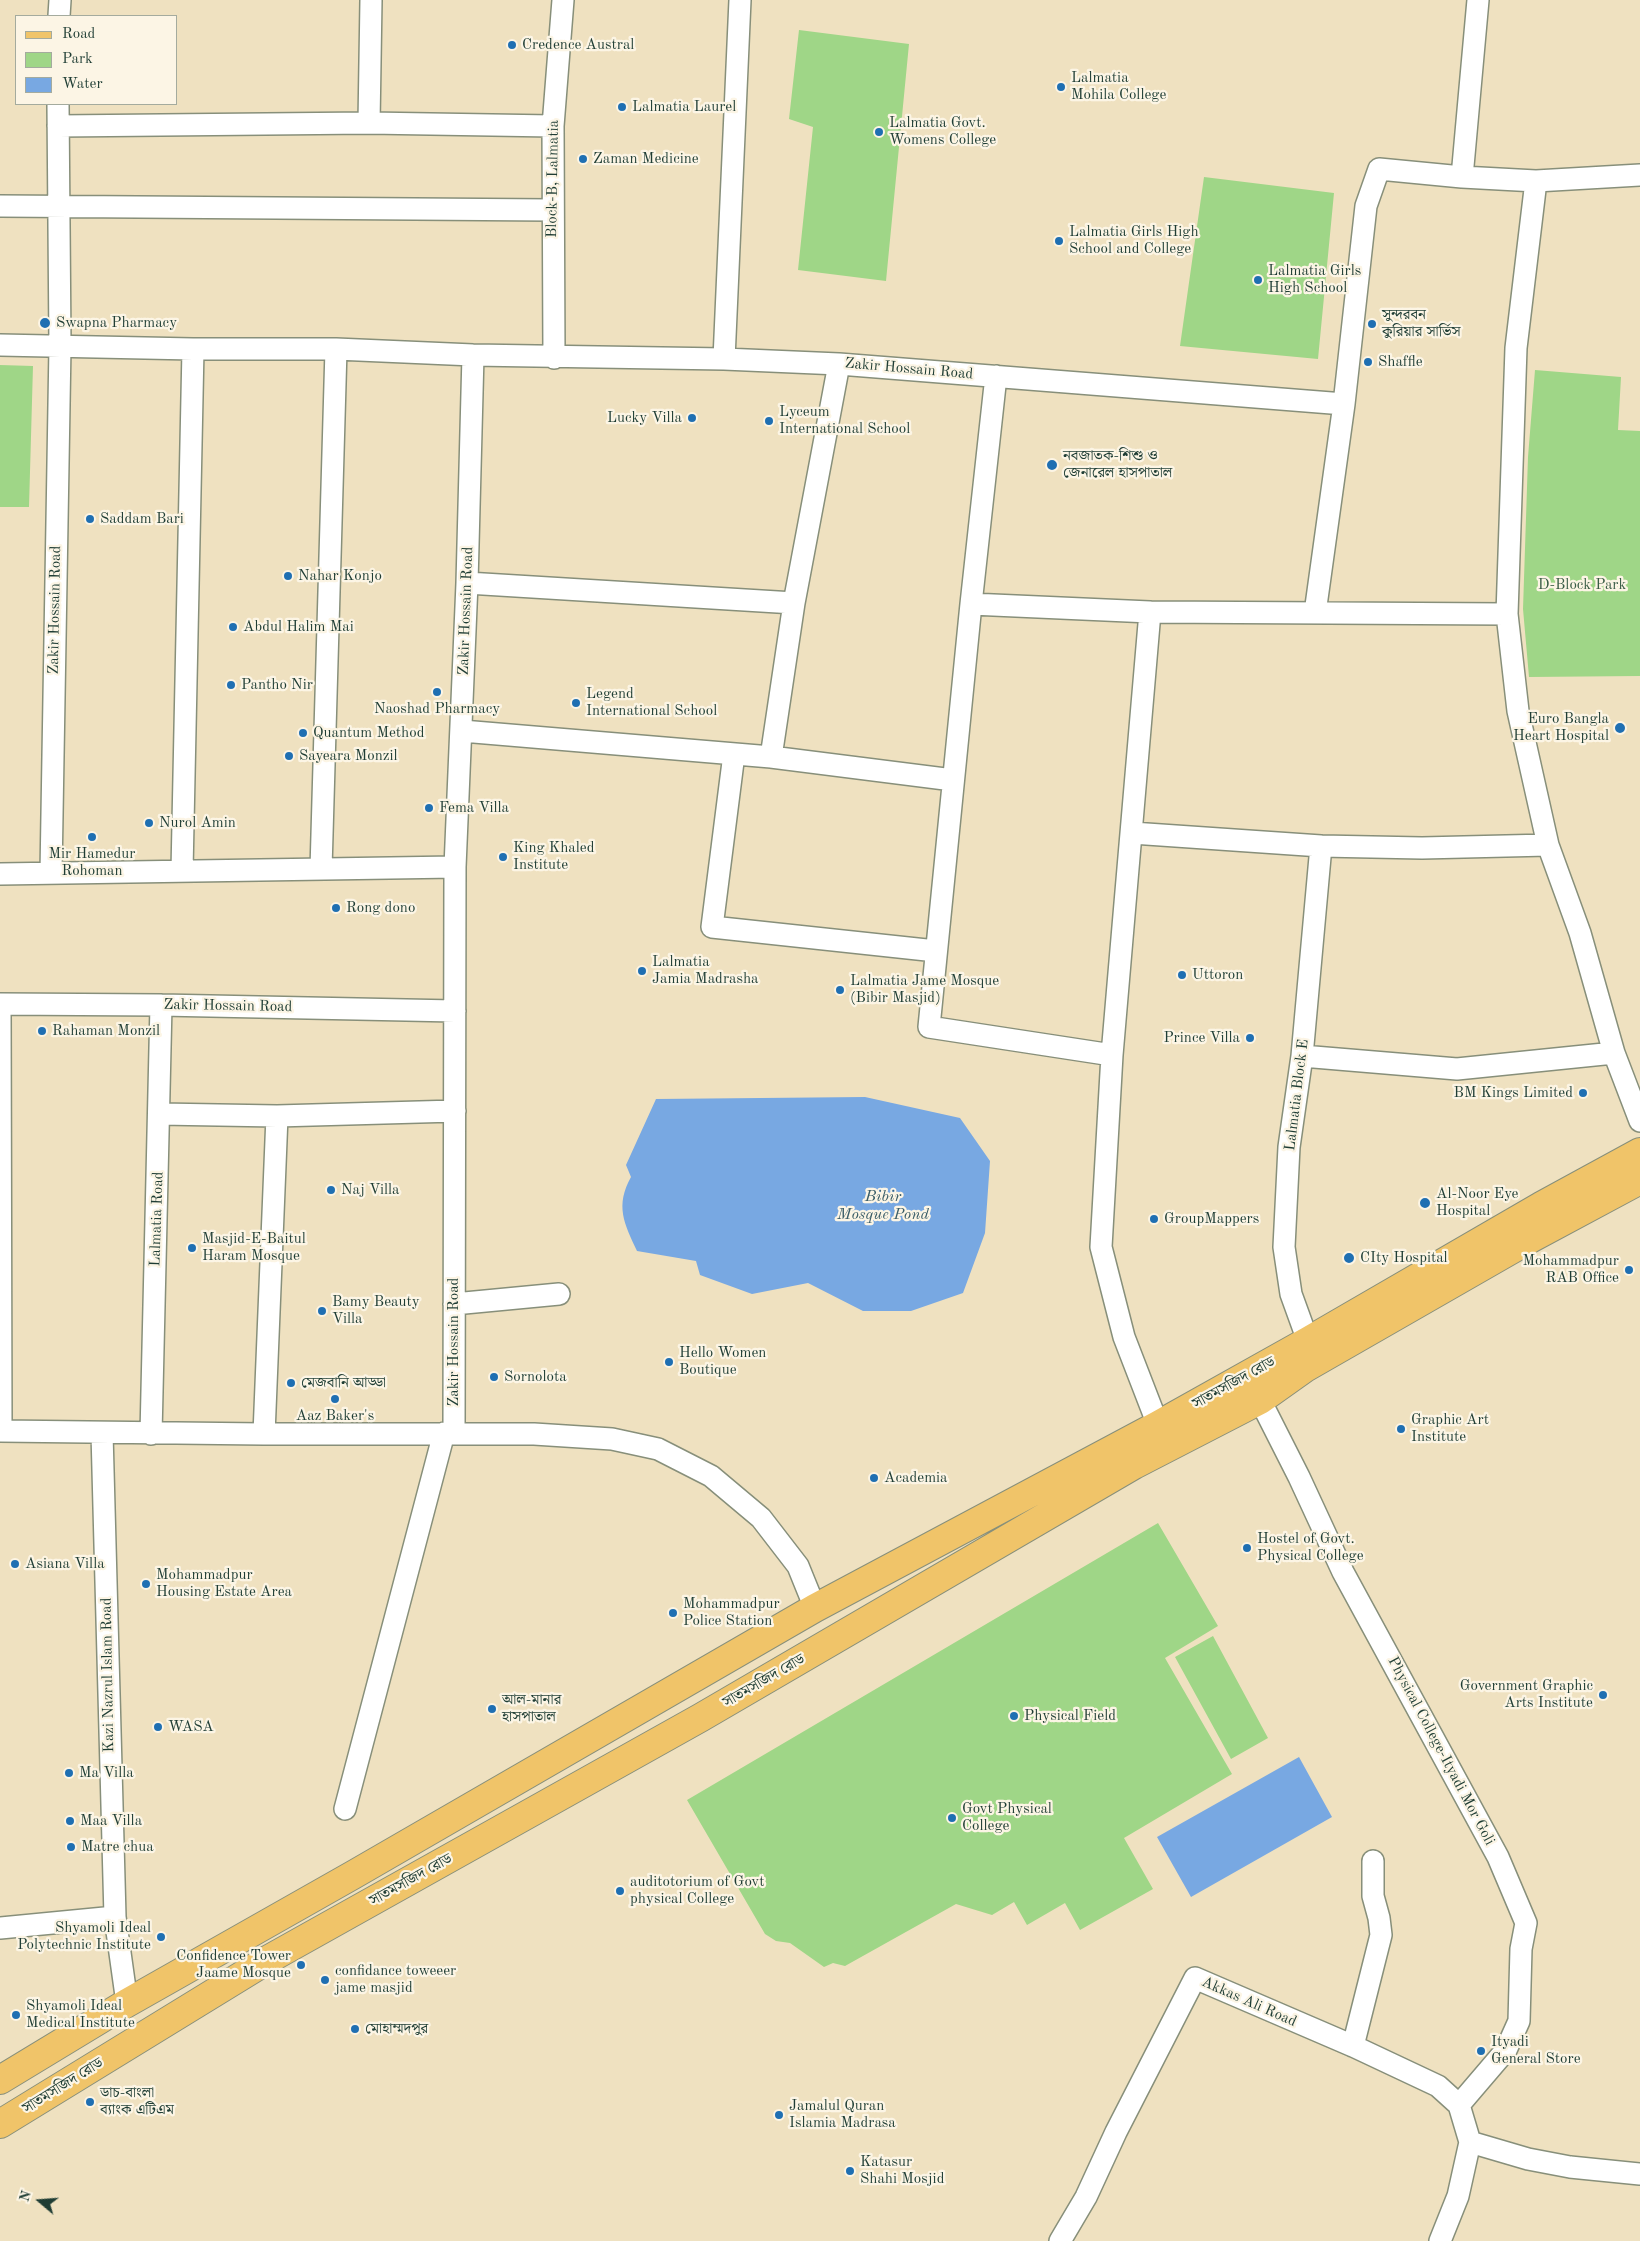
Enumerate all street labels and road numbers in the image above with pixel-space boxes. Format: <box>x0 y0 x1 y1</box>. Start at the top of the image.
street label: Block-B, Lalmatia <box>543 120 563 238</box>
street label: Zakir Hossain Road <box>844 354 974 384</box>
street label: Zakir Hossain Road <box>45 545 65 675</box>
street label: Zakir Hossain Road <box>455 546 477 676</box>
street label: Zakir Hossain Road <box>163 996 293 1016</box>
street label: Lalmatia Block E <box>1281 1038 1313 1152</box>
street label: Lalmatia Road <box>146 1171 168 1267</box>
street label: Zakir Hossain Road <box>445 1278 463 1406</box>
street label: সাতমসজিদ রোড <box>1190 1353 1278 1413</box>
street label: Kazi Nazrul Islam Road <box>98 1597 118 1753</box>
street label: সাতমসজিদ রোড <box>720 1650 808 1712</box>
street label: Physical College-Ityadi Mor Goli <box>1384 1654 1498 1848</box>
street label: সাতমসজিদ রোড <box>367 1850 455 1910</box>
street label: Akkas Ali Road <box>1199 1973 1299 2031</box>
street label: সাতমসজিদ রোড <box>19 2054 107 2118</box>

